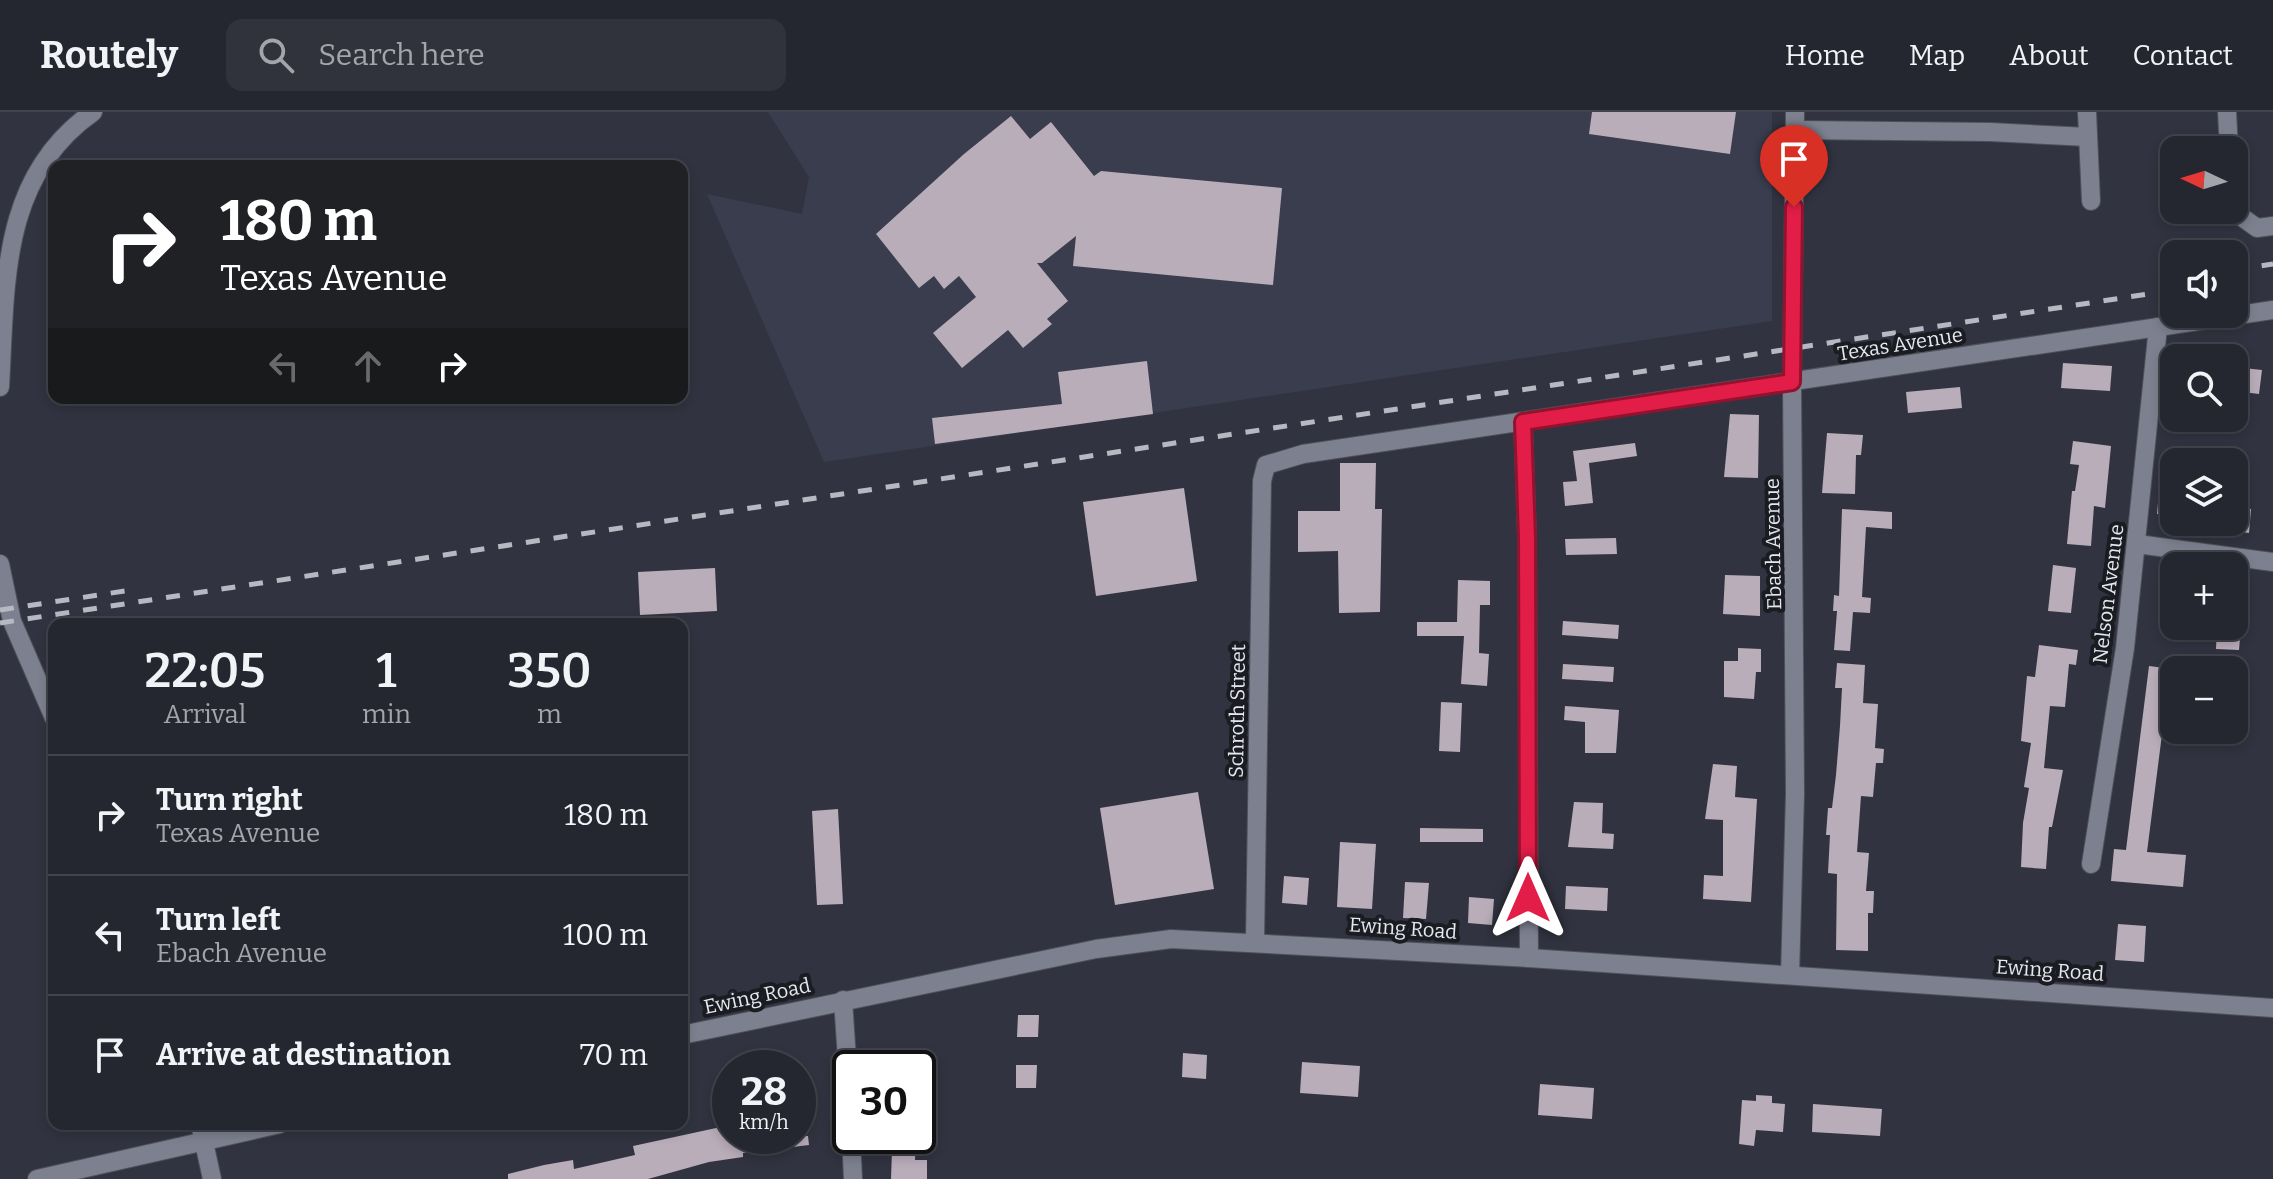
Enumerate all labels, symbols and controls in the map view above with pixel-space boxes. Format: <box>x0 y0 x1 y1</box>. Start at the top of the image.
search box <box>226 19 786 91</box>
text: Routely <box>40 32 178 78</box>
icon: search <box>254 33 298 77</box>
text: Search here <box>318 37 485 73</box>
text: Home <box>1785 39 1865 72</box>
text: Map <box>1909 39 1965 72</box>
text: About <box>2009 39 2089 72</box>
text: Contact <box>2133 39 2233 72</box>
pin <box>1760 125 1828 207</box>
north arrow <box>2160 136 2248 224</box>
map controls <box>2160 136 2248 744</box>
icon: arrive <box>1772 137 1816 181</box>
text: 180 m <box>220 188 377 255</box>
icon: right <box>88 192 192 296</box>
button: sound <box>2160 240 2248 328</box>
text: Texas Avenue <box>220 256 447 300</box>
street label: Texas Avenue <box>1836 322 1964 366</box>
icon: left <box>262 344 306 388</box>
icon: ahead <box>346 344 390 388</box>
icon: right <box>430 344 474 388</box>
button: search <box>2160 344 2248 432</box>
button: layers <box>2160 448 2248 536</box>
street label: Ebach Avenue <box>1760 478 1786 610</box>
street label: Nelson Avenue <box>2088 523 2128 665</box>
button: + <box>2160 552 2248 640</box>
text: 22:05 <box>144 642 265 700</box>
text: 1 <box>376 642 397 700</box>
text: 350 <box>507 642 592 700</box>
street label: Schroth Street <box>1224 644 1250 778</box>
button: − <box>2160 656 2248 744</box>
text: Arrival <box>164 699 246 730</box>
text: min <box>362 699 411 730</box>
text: m <box>537 699 562 730</box>
text: Turn right <box>156 782 303 818</box>
icon: right <box>88 793 132 837</box>
text: 180 m <box>564 797 648 833</box>
text: Texas Avenue <box>156 818 320 849</box>
position arrow <box>1486 856 1570 940</box>
text: Turn left <box>156 902 281 938</box>
street label: Ewing Road <box>1348 912 1458 944</box>
icon: left <box>88 913 132 957</box>
text: 100 m <box>563 917 648 953</box>
text: Ebach Avenue <box>156 938 327 969</box>
street label: Ewing Road <box>1995 954 2105 986</box>
street label: Ewing Road <box>701 973 813 1019</box>
icon: arrive <box>88 1033 132 1077</box>
text: Arrive at destination <box>156 1037 451 1073</box>
text: 70 m <box>580 1037 648 1073</box>
speed limit sign: 30 <box>832 1050 936 1154</box>
text: 28 <box>741 1068 787 1116</box>
text: km/h <box>739 1110 789 1134</box>

